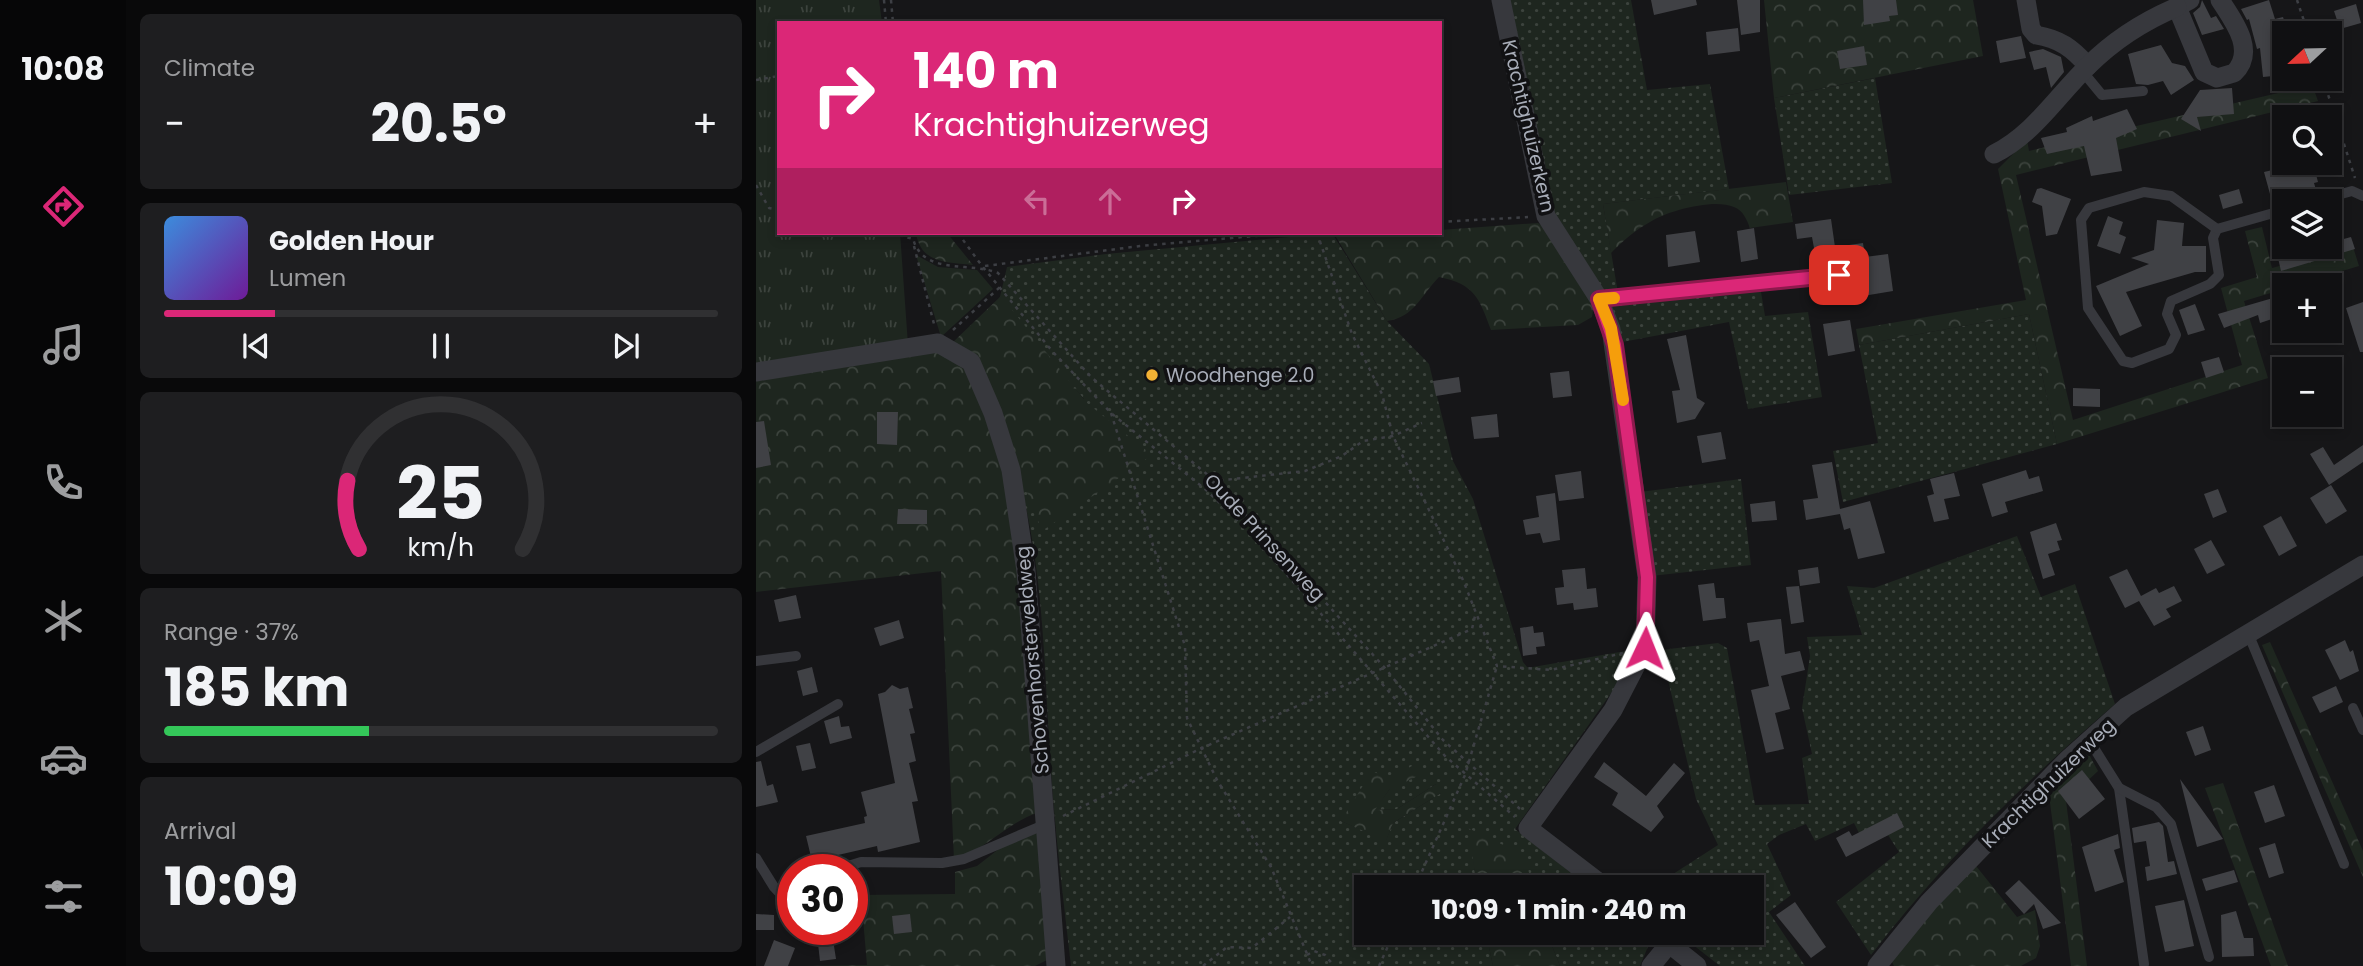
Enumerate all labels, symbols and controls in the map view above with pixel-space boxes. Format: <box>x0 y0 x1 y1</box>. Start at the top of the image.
north arrow <box>2272 21 2342 91</box>
map controls <box>2272 21 2342 427</box>
text: 140 m <box>913 37 1059 105</box>
street label: Krachtighuizerkern <box>1495 37 1562 215</box>
text: 10:08 <box>21 46 105 91</box>
icon: right <box>798 49 889 140</box>
text: Climate <box>164 52 255 84</box>
text: 20.5° <box>370 87 507 160</box>
text: − <box>164 97 185 150</box>
text: + <box>692 97 718 150</box>
text: Krachtighuizerweg <box>913 102 1210 147</box>
button: search <box>2272 105 2342 175</box>
icon: directions <box>39 182 88 231</box>
icon: left <box>1018 182 1056 220</box>
icon: ahead <box>1091 182 1129 220</box>
icon: right <box>1164 182 1202 220</box>
button: layers <box>2272 189 2342 259</box>
text: Golden Hour <box>269 223 434 259</box>
pin <box>1809 245 1869 305</box>
icon: arrive <box>1820 256 1858 294</box>
text: Lumen <box>269 262 346 294</box>
button: + <box>2272 273 2342 343</box>
icon: music <box>39 320 88 369</box>
icon: previous <box>237 327 275 365</box>
icon: pause <box>422 327 460 365</box>
icon: next <box>607 327 645 365</box>
button: − <box>2272 357 2342 427</box>
place label: Woodhenge 2.0 <box>1166 362 1314 389</box>
marker: Woodhenge 2.0 <box>1144 367 1160 383</box>
text: 25 <box>397 443 485 544</box>
icon: phone <box>39 458 88 507</box>
street label: Oude Prinsenweg <box>1198 468 1331 607</box>
text: km/h <box>408 530 474 565</box>
street label: Schovenhorsterveldweg <box>1009 545 1056 775</box>
icon: climate <box>39 596 88 645</box>
position arrow <box>1608 611 1682 685</box>
text: Range · 37% <box>164 616 299 648</box>
text: 185 km <box>164 651 349 724</box>
street label: Krachtighuizerweg <box>1976 712 2121 854</box>
icon: car <box>39 734 88 783</box>
text: Arrival <box>164 815 236 847</box>
text: 10:09 <box>164 850 298 923</box>
speed limit sign: 30 <box>777 854 868 945</box>
icon: filters <box>39 872 88 921</box>
text: 10:09 · 1 min · 240 m <box>1431 892 1687 928</box>

